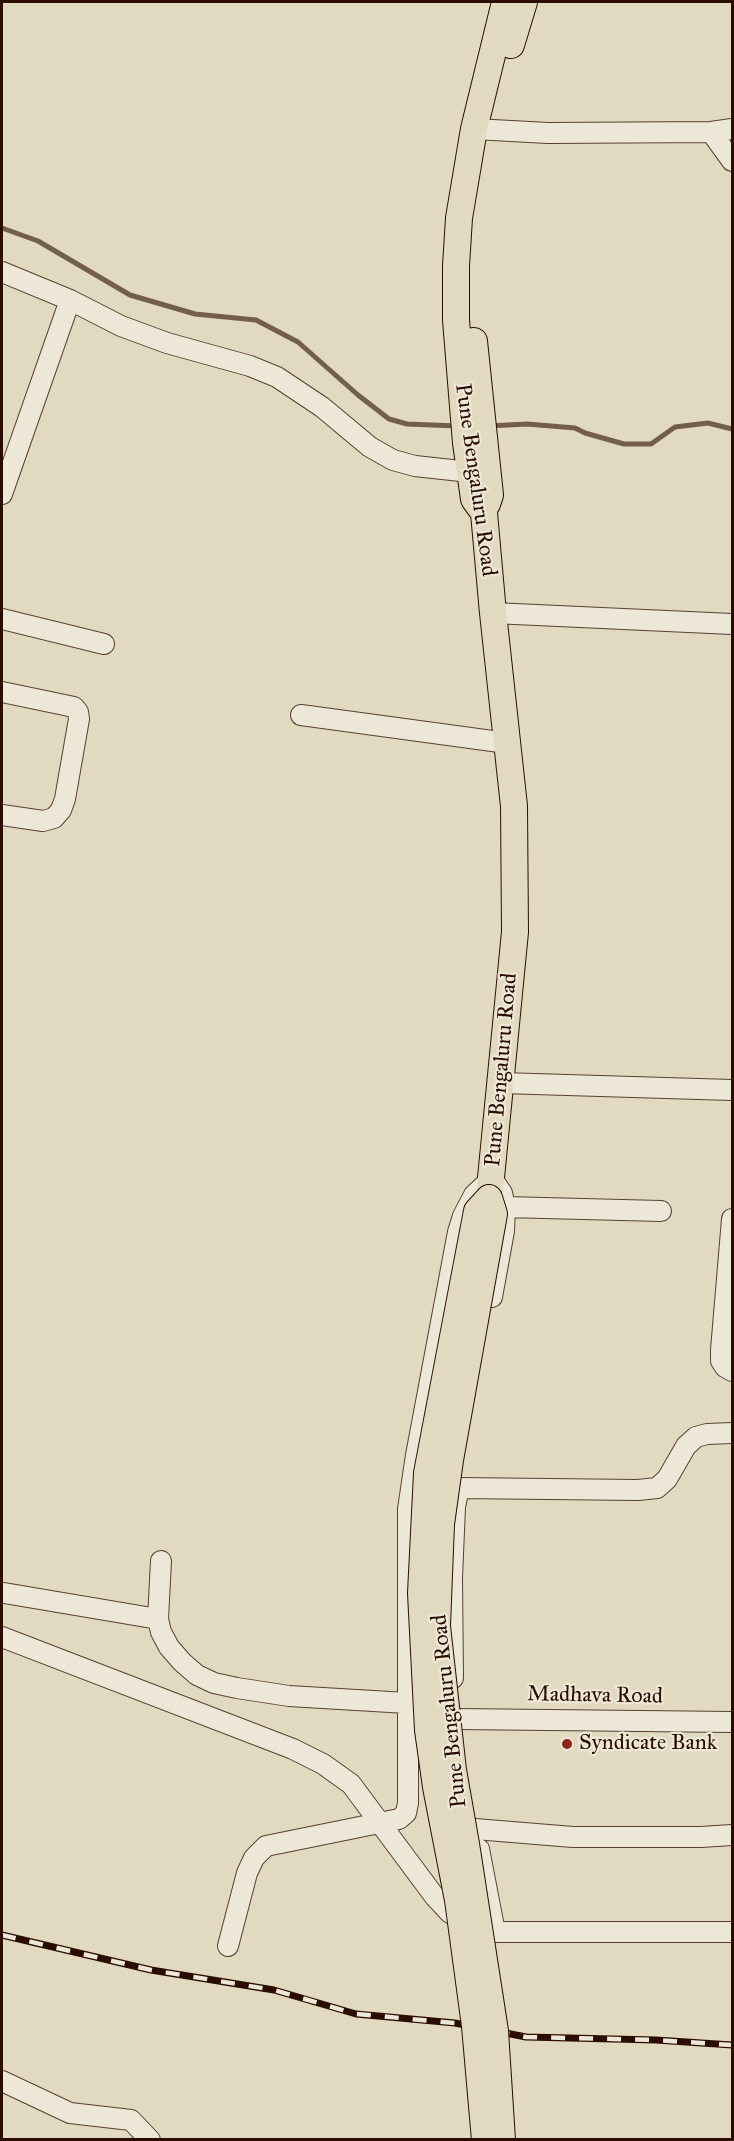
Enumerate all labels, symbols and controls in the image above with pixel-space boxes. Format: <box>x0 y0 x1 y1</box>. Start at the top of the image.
street label: Pune Bengaluru Road <box>448 382 502 578</box>
street label: Pune Bengaluru Road <box>480 972 524 1168</box>
street label: Pune Bengaluru Road <box>427 1613 473 1809</box>
street label: Madhava Road <box>527 1682 663 1710</box>
place label: Syndicate Bank <box>579 1731 717 1757</box>
marker: Syndicate Bank <box>560 1737 574 1751</box>

